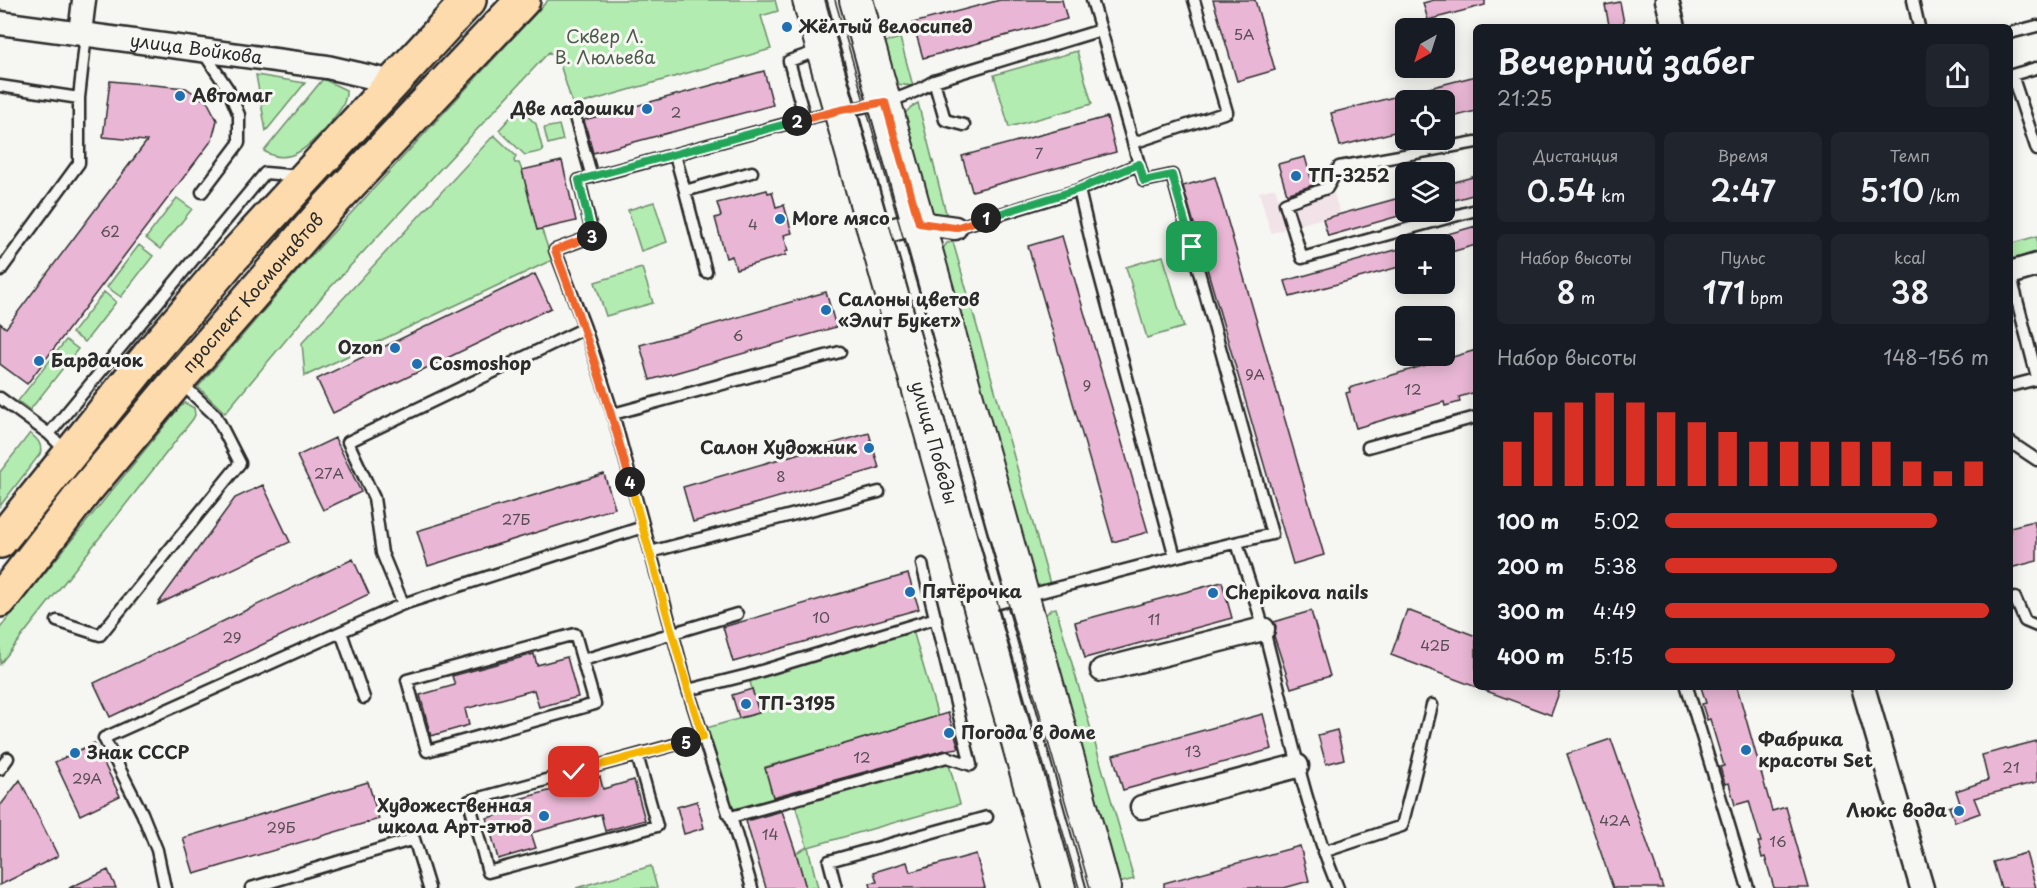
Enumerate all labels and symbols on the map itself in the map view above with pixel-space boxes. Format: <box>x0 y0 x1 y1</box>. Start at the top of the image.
place label: Жёлтый велосипед <box>798 12 973 39</box>
north arrow <box>1395 18 1455 78</box>
marker: Жёлтый велосипед <box>780 20 794 34</box>
park label: Сквер Л. В. Люльева <box>555 22 656 70</box>
house number: 5А <box>1233 22 1255 45</box>
street label: улица Войкова <box>128 26 265 70</box>
place label: Автомаг <box>192 81 273 108</box>
marker: Автомаг <box>173 89 187 103</box>
place label: Две ладошки <box>510 94 635 121</box>
house number: 2 <box>671 100 681 123</box>
marker: Две ладошки <box>640 102 654 116</box>
pin: 2 <box>782 106 812 136</box>
house number: 7 <box>1035 141 1044 164</box>
place label: ТП-3252 <box>1308 161 1390 188</box>
marker: ТП-3252 <box>1289 169 1303 183</box>
pin: 1 <box>971 203 1001 233</box>
place label: More мясо <box>792 204 890 231</box>
street label: проспект Космонавтов <box>175 206 329 378</box>
house number: 4 <box>748 212 758 235</box>
marker: More мясо <box>773 212 787 226</box>
house number: 62 <box>100 219 120 242</box>
pin: 3 <box>577 221 607 251</box>
pin <box>1166 221 1217 272</box>
place label: Салоны цветов «Элит Букет» <box>838 285 980 333</box>
marker: Салоны цветов «Элит Букет» <box>819 303 833 317</box>
house number: 6 <box>733 323 743 346</box>
place label: Ozon <box>338 333 383 360</box>
marker: Ozon <box>388 341 402 355</box>
place label: Бардачок <box>51 346 144 373</box>
place label: Cosmoshop <box>429 349 531 376</box>
marker: Бардачок <box>32 354 46 368</box>
marker: Cosmoshop <box>410 357 424 371</box>
house number: 9А <box>1245 362 1265 385</box>
house number: 9 <box>1083 373 1091 396</box>
house number: 12 <box>1404 377 1422 400</box>
street label: улица Победы <box>905 378 965 507</box>
place label: Салон Художник <box>700 433 858 460</box>
marker: Салон Художник <box>862 441 876 455</box>
house number: 27А <box>314 461 344 484</box>
house number: 8 <box>776 464 786 487</box>
pin: 4 <box>615 467 645 497</box>
house number: 27Б <box>502 507 530 530</box>
place label: Пятёрочка <box>922 577 1023 604</box>
place label: Chepikova nails <box>1225 578 1369 605</box>
marker: Пятёрочка <box>903 585 917 599</box>
marker: Chepikova nails <box>1206 586 1220 600</box>
house number: 10 <box>812 605 830 628</box>
house number: 11 <box>1148 607 1160 630</box>
house number: 29 <box>222 625 242 648</box>
house number: 42Б <box>1420 633 1450 656</box>
place label: ТП-3195 <box>758 689 835 716</box>
marker: ТП-3195 <box>739 697 753 711</box>
place label: Погода в доме <box>961 718 1096 745</box>
place label: Фабрика красоты Set <box>1758 725 1873 773</box>
marker: Погода в доме <box>942 726 956 740</box>
pin: 5 <box>671 727 701 757</box>
place label: Знак СССР <box>86 738 190 765</box>
house number: 13 <box>1185 739 1201 762</box>
marker: Фабрика красоты Set <box>1739 743 1753 757</box>
house number: 12 <box>853 745 871 768</box>
marker: Знак СССР <box>68 746 82 760</box>
pin <box>548 746 599 797</box>
house number: 21 <box>2002 755 2020 778</box>
house number: 29А <box>72 766 102 789</box>
place label: Художественная школа Арт-этюд <box>377 791 532 839</box>
place label: Люкс вода <box>1846 796 1947 823</box>
marker: Люкс вода <box>1952 804 1966 818</box>
house number: 42А <box>1599 808 1631 831</box>
marker: Художественная школа Арт-этюд <box>537 809 551 823</box>
house number: 29Б <box>267 815 296 838</box>
house number: 14 <box>762 822 778 845</box>
house number: 16 <box>1769 829 1787 852</box>

